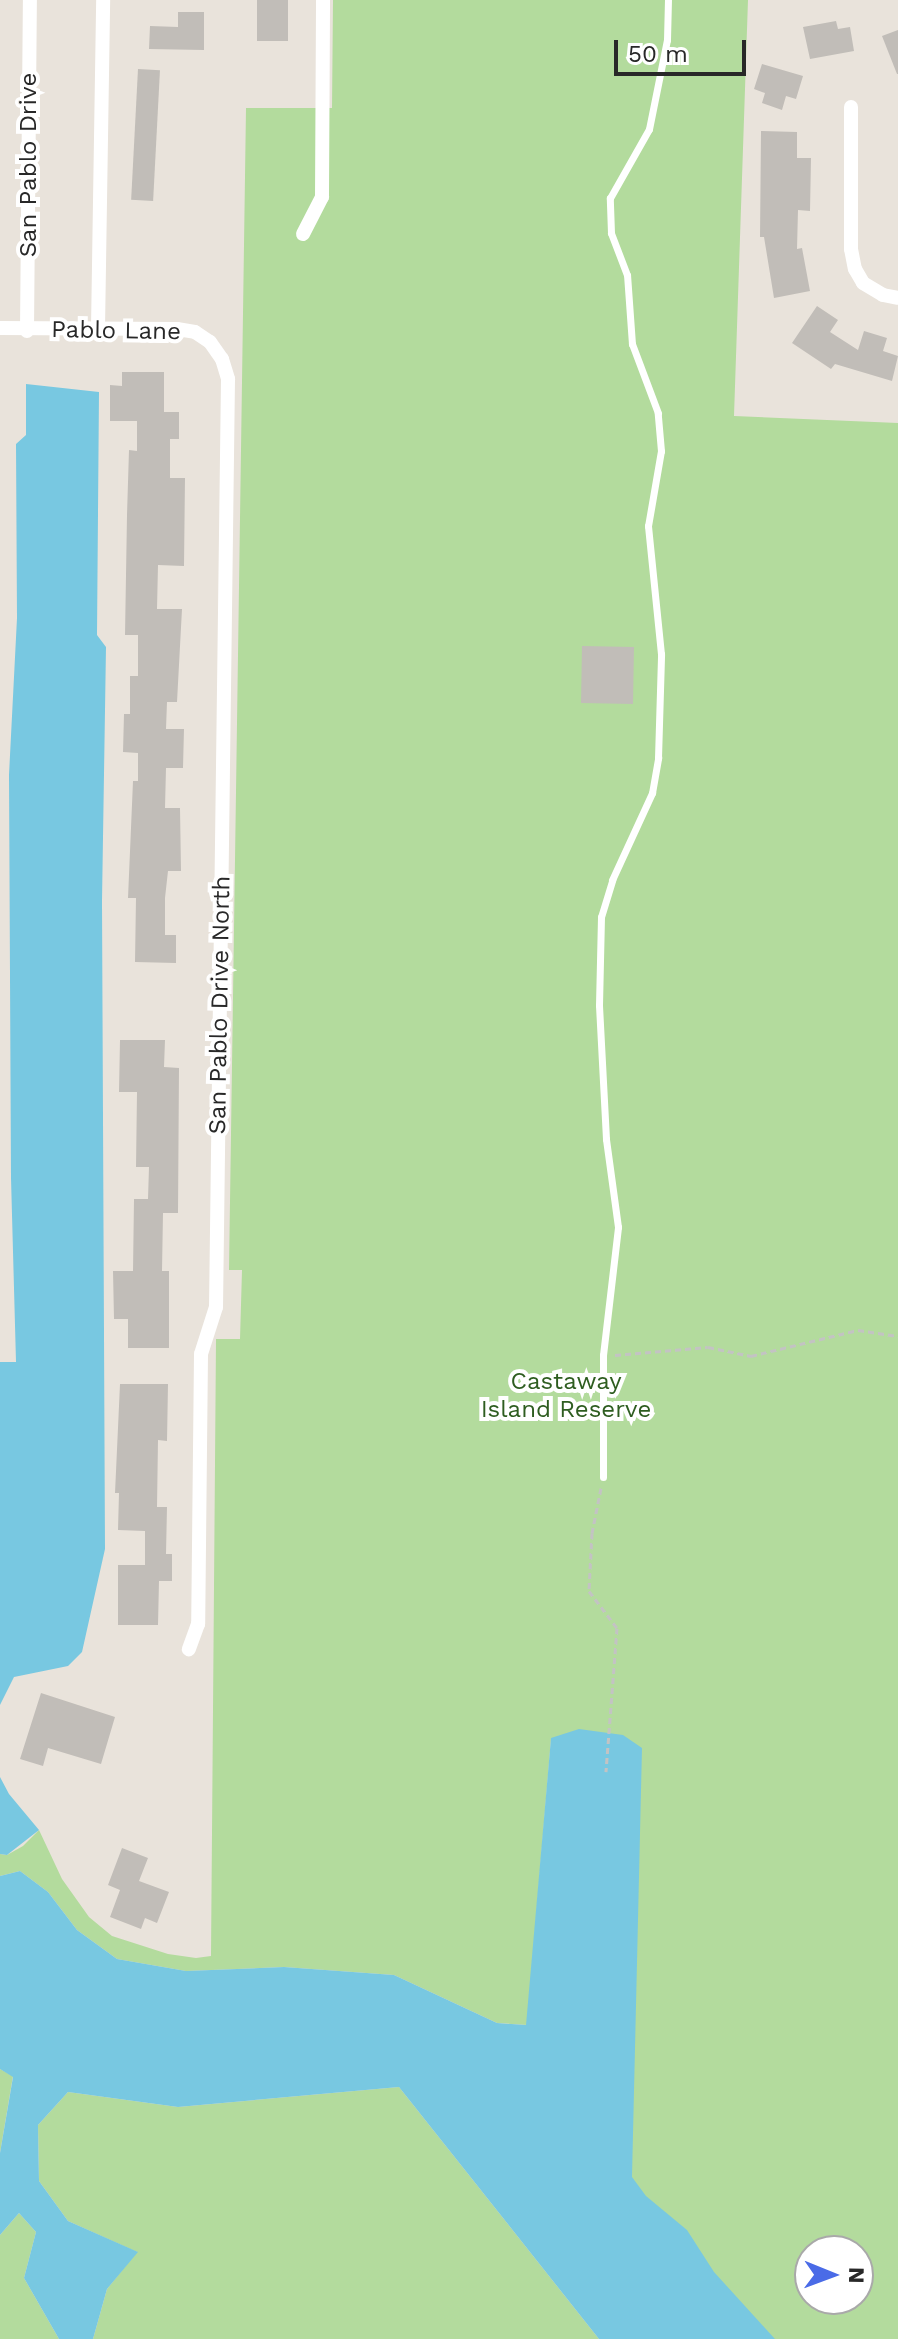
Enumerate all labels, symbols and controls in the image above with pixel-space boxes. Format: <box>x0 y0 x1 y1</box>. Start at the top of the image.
scale bar <box>618 24 750 74</box>
text: 50 m <box>628 40 688 68</box>
street label: San Pablo Drive <box>15 73 43 257</box>
street label: Pablo Lane <box>51 315 181 347</box>
street label: San Pablo Drive North <box>203 875 237 1135</box>
park label: Castaway Island Reserve <box>481 1368 651 1424</box>
north arrow <box>794 2235 874 2315</box>
text: N <box>844 2267 869 2284</box>

